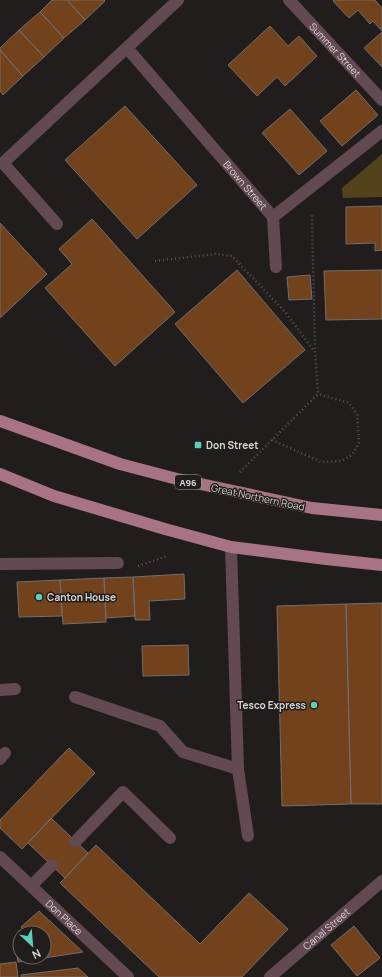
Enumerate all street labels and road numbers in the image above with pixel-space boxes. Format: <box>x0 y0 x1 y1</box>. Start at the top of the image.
street label: Summer Street <box>306 19 364 80</box>
street label: Brown Street <box>220 158 270 212</box>
road number: A96 <box>175 475 201 489</box>
street label: Great Northern Road <box>210 480 306 514</box>
street label: Don Place <box>43 896 86 938</box>
street label: Canal Street <box>300 905 353 953</box>

